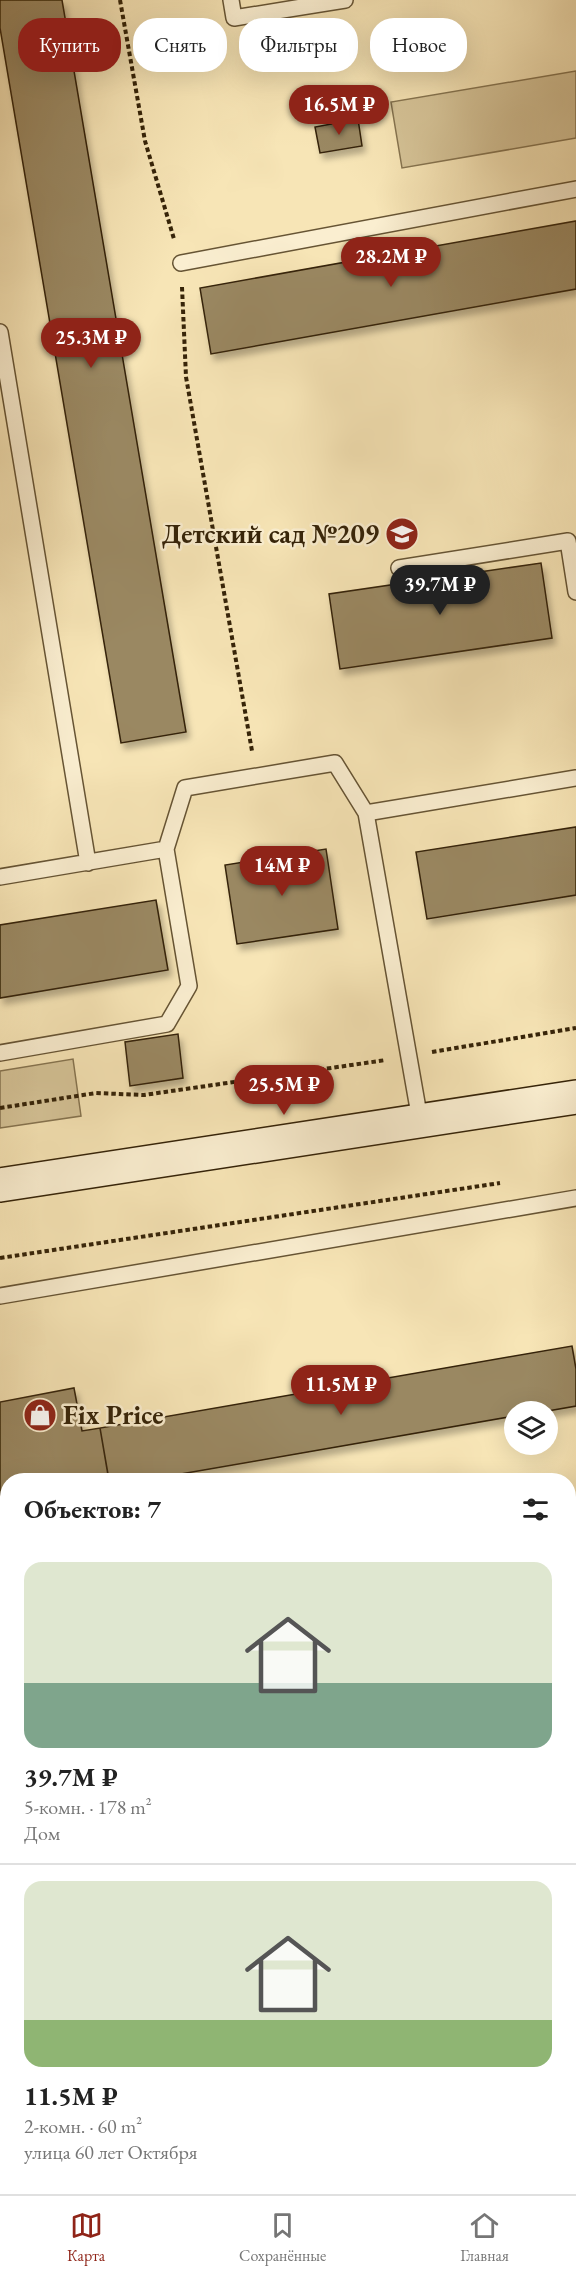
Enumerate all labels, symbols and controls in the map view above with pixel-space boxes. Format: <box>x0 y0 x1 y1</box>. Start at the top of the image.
chip: Купить <box>18 18 121 72</box>
chip: Снять <box>133 18 227 72</box>
chip: Фильтры <box>239 18 358 72</box>
chip: Новое <box>370 18 467 72</box>
pin: 16.5M ₽ <box>284 85 394 136</box>
text: 16.5M ₽ <box>303 91 375 117</box>
pin: 28.2M ₽ <box>336 237 446 288</box>
text: 28.2M ₽ <box>355 243 427 269</box>
pin: 25.3M ₽ <box>36 318 146 369</box>
text: 25.3M ₽ <box>55 324 127 350</box>
place label: Детский сад №209 <box>162 516 379 551</box>
school or university icon: Детский сад №209 <box>384 516 420 552</box>
pin: 39.7M ₽ <box>385 565 495 616</box>
text: 39.7M ₽ <box>404 571 476 597</box>
pin: 14M ₽ <box>240 846 324 897</box>
text: 14M ₽ <box>254 852 310 878</box>
pin: 25.5M ₽ <box>229 1065 339 1116</box>
text: 25.5M ₽ <box>248 1071 320 1097</box>
pin: 11.5M ₽ <box>286 1365 396 1416</box>
text: 11.5M ₽ <box>305 1371 377 1397</box>
shop icon: Fix Price <box>22 1397 58 1433</box>
place label: Fix Price <box>63 1397 164 1432</box>
map controls <box>504 1401 558 1455</box>
button: layers <box>504 1401 558 1455</box>
text: Объектов: 7 <box>24 1492 161 1526</box>
icon: filters <box>519 1493 552 1526</box>
icon: home <box>234 1601 342 1709</box>
text: 39.7M ₽ <box>24 1760 118 1794</box>
text: 5-комн. · 178 m² <box>24 1794 152 1820</box>
text: Дом <box>24 1820 60 1846</box>
icon: home <box>234 1920 342 2028</box>
text: 11.5M ₽ <box>24 2079 118 2113</box>
text: 2-комн. · 60 m² <box>24 2113 142 2139</box>
text: улица 60 лет Октября <box>24 2139 197 2165</box>
tab: Карта <box>67 2209 105 2266</box>
tab: Сохранённые <box>239 2209 326 2266</box>
tab: Главная <box>460 2209 509 2266</box>

